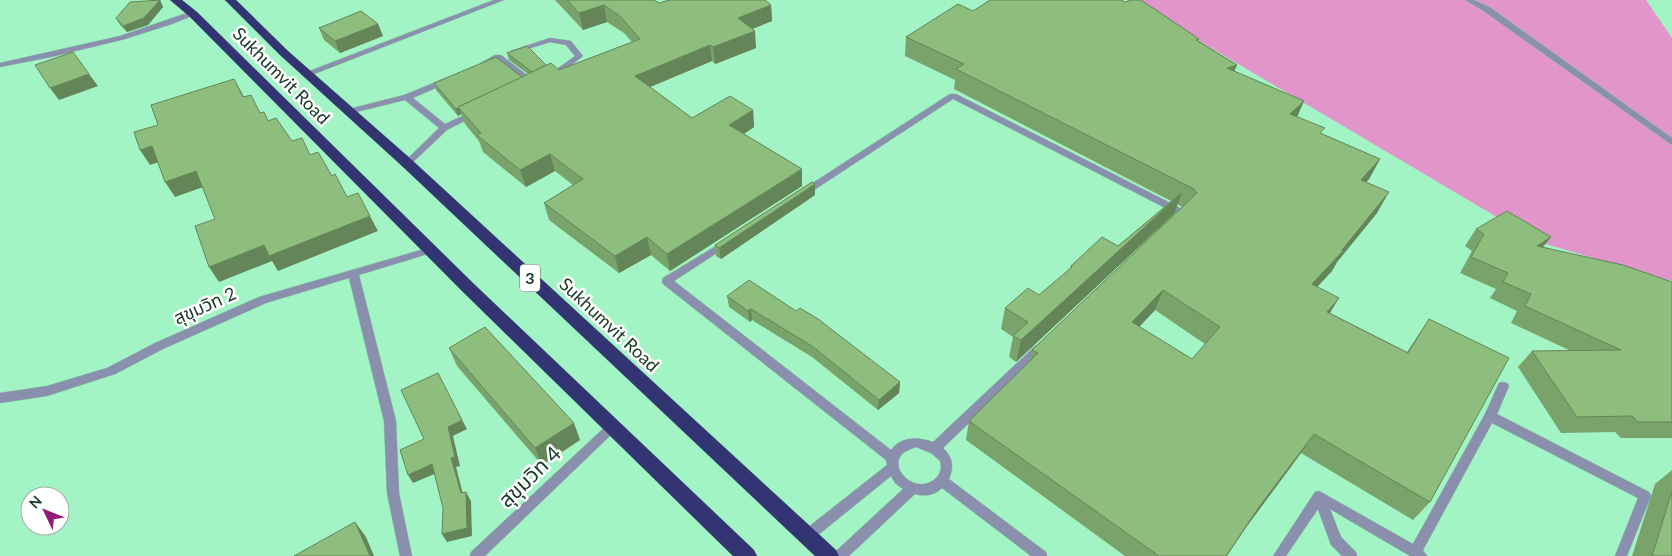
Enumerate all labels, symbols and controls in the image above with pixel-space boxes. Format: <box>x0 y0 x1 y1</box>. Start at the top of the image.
street label: Sukhumvit Road <box>229 22 335 128</box>
road number: 3 <box>520 264 540 292</box>
street label: Sukhumvit Road <box>555 273 664 376</box>
street label: สุขุมวิท 2 <box>170 282 240 329</box>
street label: สุขุมวิท 4 <box>493 440 567 513</box>
north arrow <box>20 486 70 536</box>
text: N <box>25 492 45 512</box>

